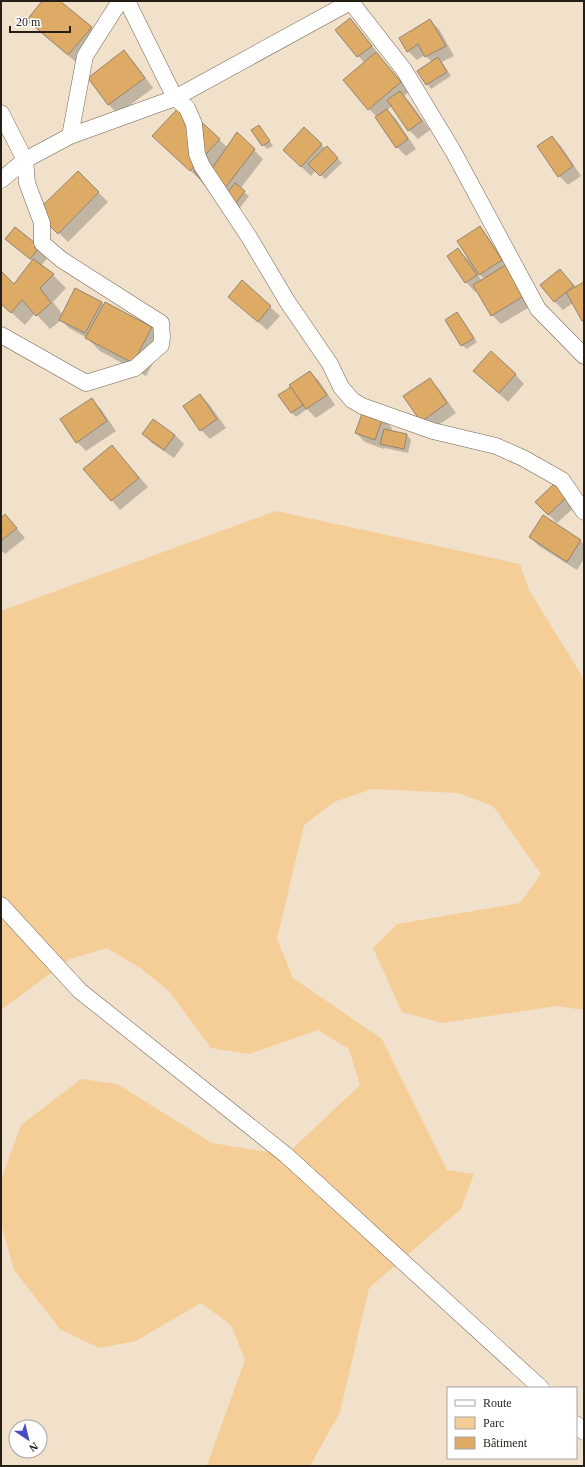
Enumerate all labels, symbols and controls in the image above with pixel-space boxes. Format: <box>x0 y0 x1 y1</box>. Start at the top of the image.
scale bar <box>10 8 70 34</box>
text: 20 m <box>16 15 41 29</box>
legend <box>447 1387 577 1459</box>
text: Route <box>483 1396 512 1410</box>
text: Parc <box>483 1416 504 1430</box>
north arrow <box>8 1419 48 1459</box>
text: Bâtiment <box>483 1436 528 1450</box>
text: N <box>27 1440 40 1454</box>

